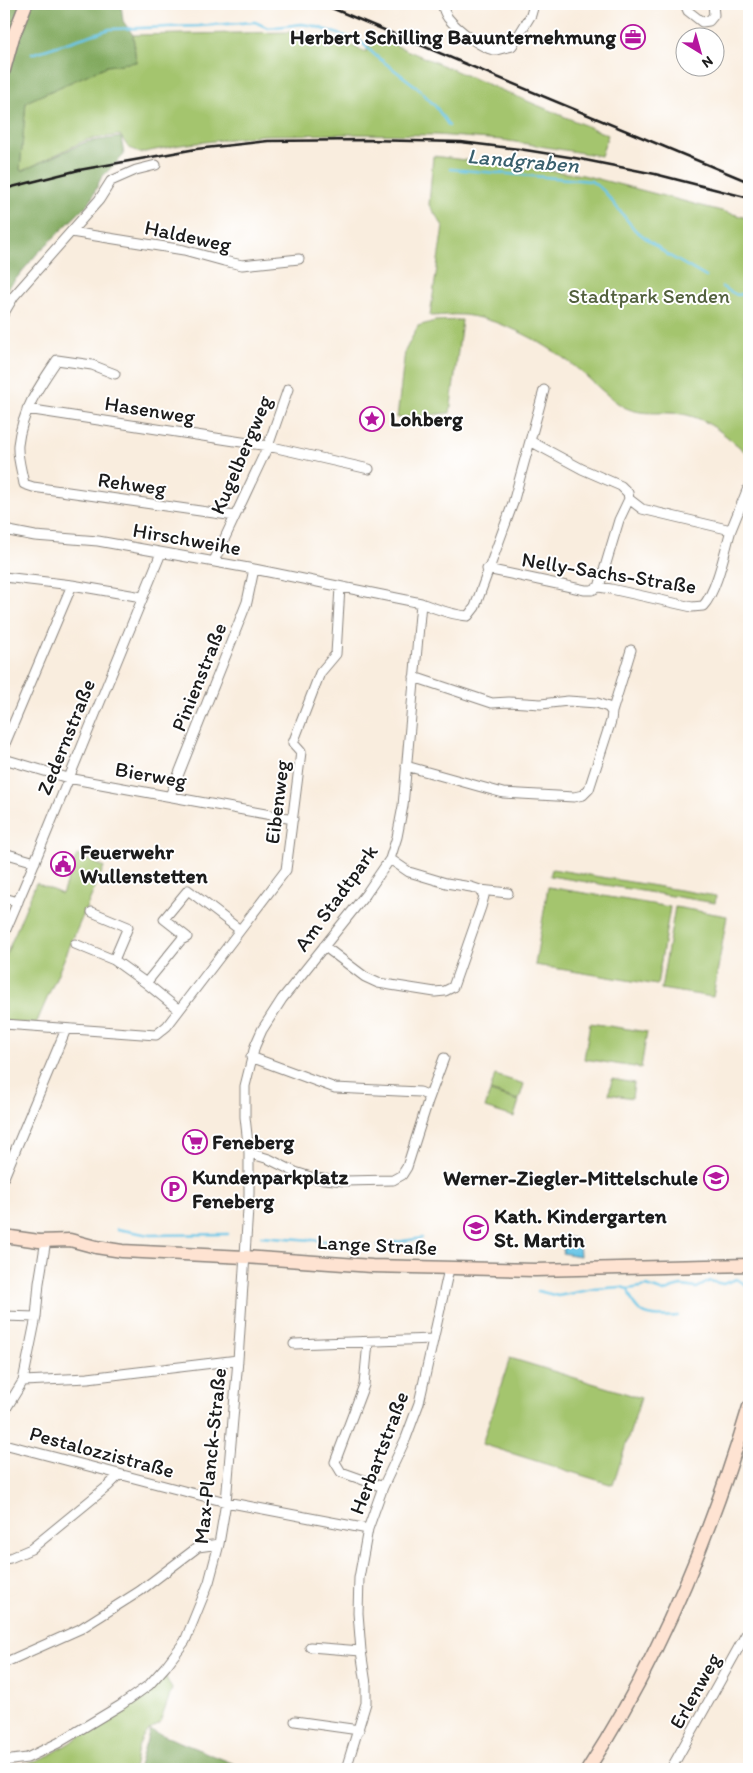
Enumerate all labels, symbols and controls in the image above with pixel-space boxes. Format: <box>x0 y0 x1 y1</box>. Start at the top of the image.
place label: Herbert Schilling Bauunternehmung <box>290 24 617 50</box>
office icon: Herbert Schilling Bauunternehmung <box>620 24 646 50</box>
north arrow <box>676 28 726 78</box>
text: N <box>699 52 716 72</box>
water label: Landgraben <box>466 142 581 179</box>
street label: Haldeweg <box>143 214 234 257</box>
park label: Stadtpark Senden <box>568 283 730 308</box>
street label: Hasenweg <box>103 390 197 429</box>
street label: Kugelbergweg <box>204 391 277 518</box>
place icon: Lohberg <box>359 406 385 432</box>
place label: Lohberg <box>390 406 464 432</box>
street label: Rehweg <box>96 466 168 501</box>
street label: Hirschweihe <box>131 517 243 560</box>
street label: Nelly-Sachs-Straße <box>520 546 698 599</box>
street label: Pinienstraße <box>165 619 232 735</box>
street label: Zedernstraße <box>31 675 100 798</box>
street label: Bierweg <box>113 756 189 793</box>
street label: Eibenweg <box>259 758 294 845</box>
place label: Feuerwehr Wullenstetten <box>80 839 208 888</box>
street label: Am Stadtpark <box>289 839 383 956</box>
public building icon: Feuerwehr Wullenstetten <box>50 851 76 877</box>
supermarket icon: Feneberg <box>182 1129 208 1155</box>
place label: Feneberg <box>212 1129 295 1155</box>
place label: Kundenparkplatz Feneberg <box>192 1164 348 1214</box>
place label: Werner-Ziegler-Mittelschule <box>443 1165 698 1191</box>
school or university icon: Werner-Ziegler-Mittelschule <box>703 1165 729 1191</box>
parking icon: Kundenparkplatz Feneberg <box>161 1176 187 1202</box>
place label: Kath. Kindergarten St. Martin <box>494 1203 667 1252</box>
school or university icon: Kath. Kindergarten St. Martin <box>463 1215 489 1241</box>
street label: Lange Straße <box>316 1229 438 1260</box>
street label: Max-Planck-Straße <box>188 1366 231 1545</box>
street label: Herbartstraße <box>344 1388 413 1518</box>
street label: Pestalozzistraße <box>27 1420 177 1483</box>
street label: Erlenweg <box>664 1648 726 1733</box>

